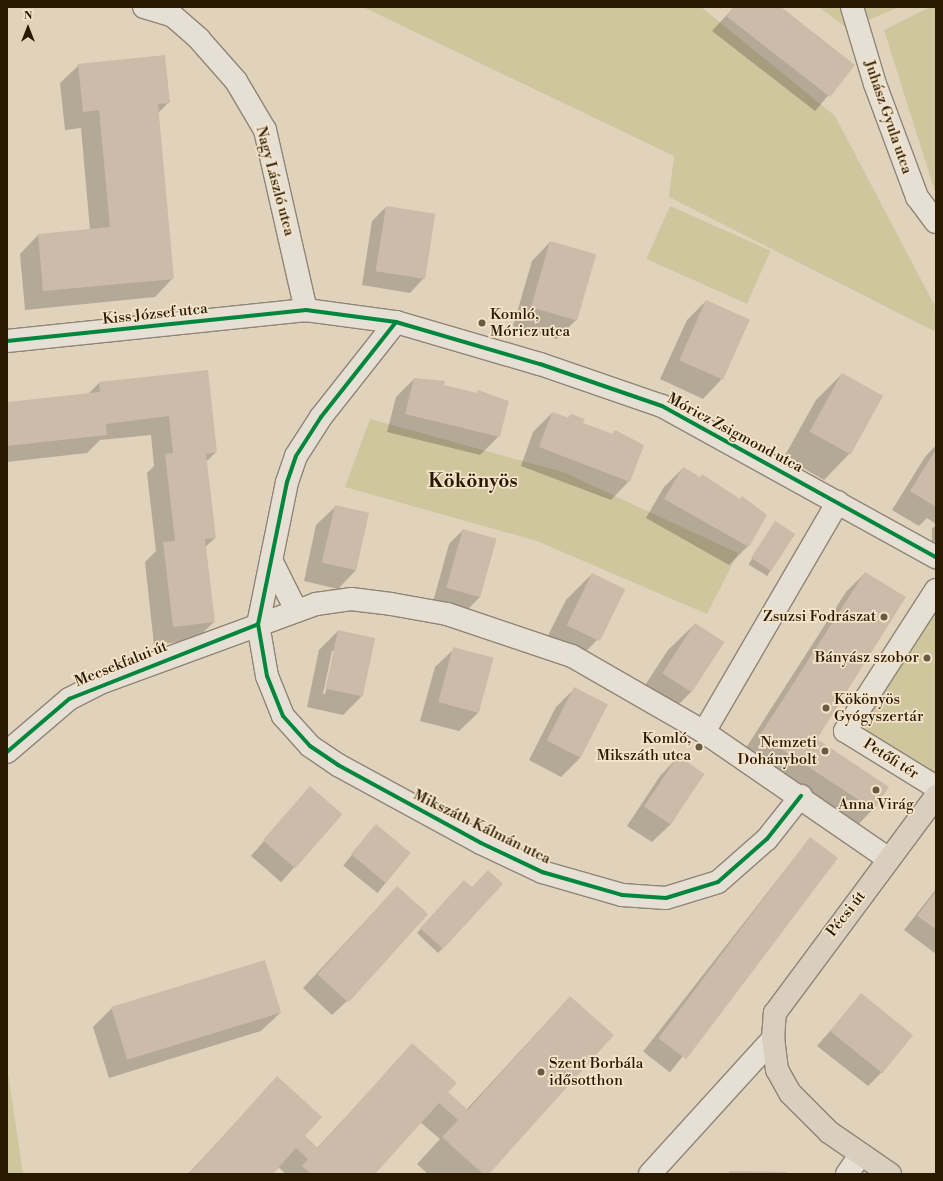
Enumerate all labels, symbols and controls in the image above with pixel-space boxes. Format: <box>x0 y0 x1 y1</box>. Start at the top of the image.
north arrow <box>8 8 48 48</box>
text: N <box>24 9 32 23</box>
street label: Juhász Gyula utca <box>860 58 916 176</box>
street label: Nagy László utca <box>252 124 298 238</box>
street label: Kiss József utca <box>102 300 208 328</box>
place label: Komló, Móricz utca <box>490 305 570 340</box>
marker: Komló, Móricz utca <box>477 318 487 328</box>
street label: Móricz Zsigmond utca <box>664 390 806 476</box>
district label: Kökönyös <box>428 471 518 493</box>
place label: Zsuzsi Fodrászat <box>763 608 876 626</box>
marker: Zsuzsi Fodrászat <box>879 612 889 622</box>
street label: Mecsekfalui út <box>72 637 170 691</box>
place label: Bányász szobor <box>815 649 919 667</box>
marker: Bányász szobor <box>922 653 932 663</box>
place label: Kökönyös Gyógyszertár <box>834 690 923 725</box>
marker: Kökönyös Gyógyszertár <box>821 703 831 713</box>
place label: Komló, Mikszáth utca <box>597 729 691 764</box>
place label: Nemzeti Dohánybolt <box>738 733 817 768</box>
street label: Petőfi tér <box>860 735 922 783</box>
marker: Komló, Mikszáth utca <box>694 742 704 752</box>
marker: Nemzeti Dohánybolt <box>820 746 830 756</box>
marker: Anna Virág <box>871 785 881 795</box>
street label: Mikszáth Kálmán utca <box>410 786 554 868</box>
place label: Anna Virág <box>838 796 914 814</box>
street label: Pécsi út <box>823 888 869 940</box>
place label: Szent Borbála idősotthon <box>549 1054 643 1089</box>
marker: Szent Borbála idősotthon <box>536 1067 546 1077</box>

